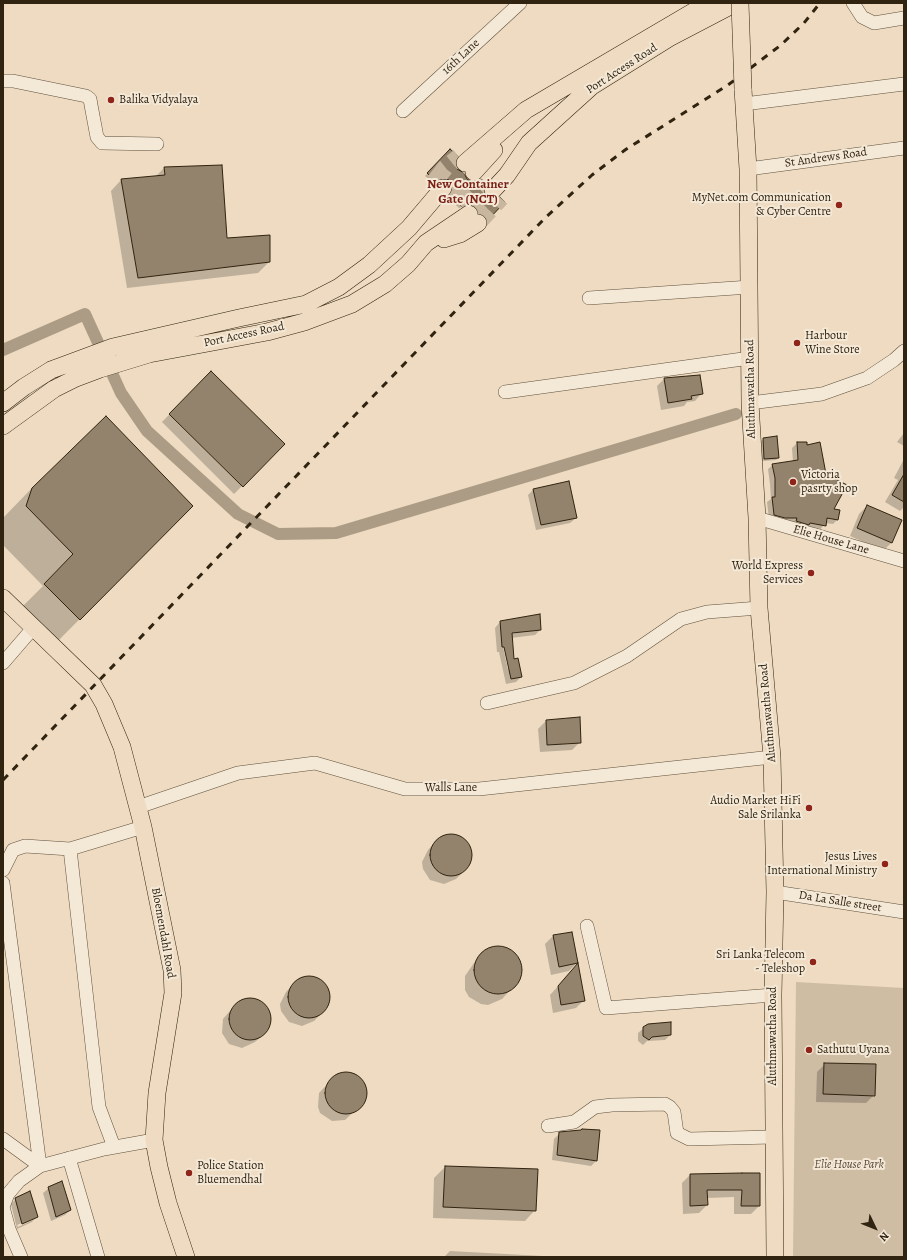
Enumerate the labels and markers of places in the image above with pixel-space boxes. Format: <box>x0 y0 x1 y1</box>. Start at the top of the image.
place label: Balika Vidyalaya <box>119 93 198 107</box>
marker: Balika Vidyalaya <box>106 95 116 105</box>
place label: MyNet.com Communication & Cyber Centre <box>692 191 831 219</box>
marker: MyNet.com Communication & Cyber Centre <box>834 200 844 210</box>
place label: Harbour Wine Store <box>805 329 860 357</box>
marker: Harbour Wine Store <box>792 338 802 348</box>
place label: Victoria pasrty shop <box>801 468 858 496</box>
marker: Victoria pasrty shop <box>788 477 798 487</box>
place label: World Express Services <box>732 559 803 587</box>
marker: World Express Services <box>806 568 816 578</box>
place label: Audio Market HiFi Sale Srilanka <box>710 794 801 822</box>
marker: Audio Market HiFi Sale Srilanka <box>804 803 814 813</box>
place label: Jesus Lives International Ministry <box>767 850 877 878</box>
marker: Jesus Lives International Ministry <box>880 859 890 869</box>
place label: Sri Lanka Telecom - Teleshop <box>716 948 805 976</box>
marker: Sri Lanka Telecom - Teleshop <box>808 957 818 967</box>
place label: Sathutu Uyana <box>817 1043 889 1057</box>
marker: Sathutu Uyana <box>804 1045 814 1055</box>
place label: Police Station Bluemendhal <box>197 1159 264 1187</box>
marker: Police Station Bluemendhal <box>184 1168 194 1178</box>

